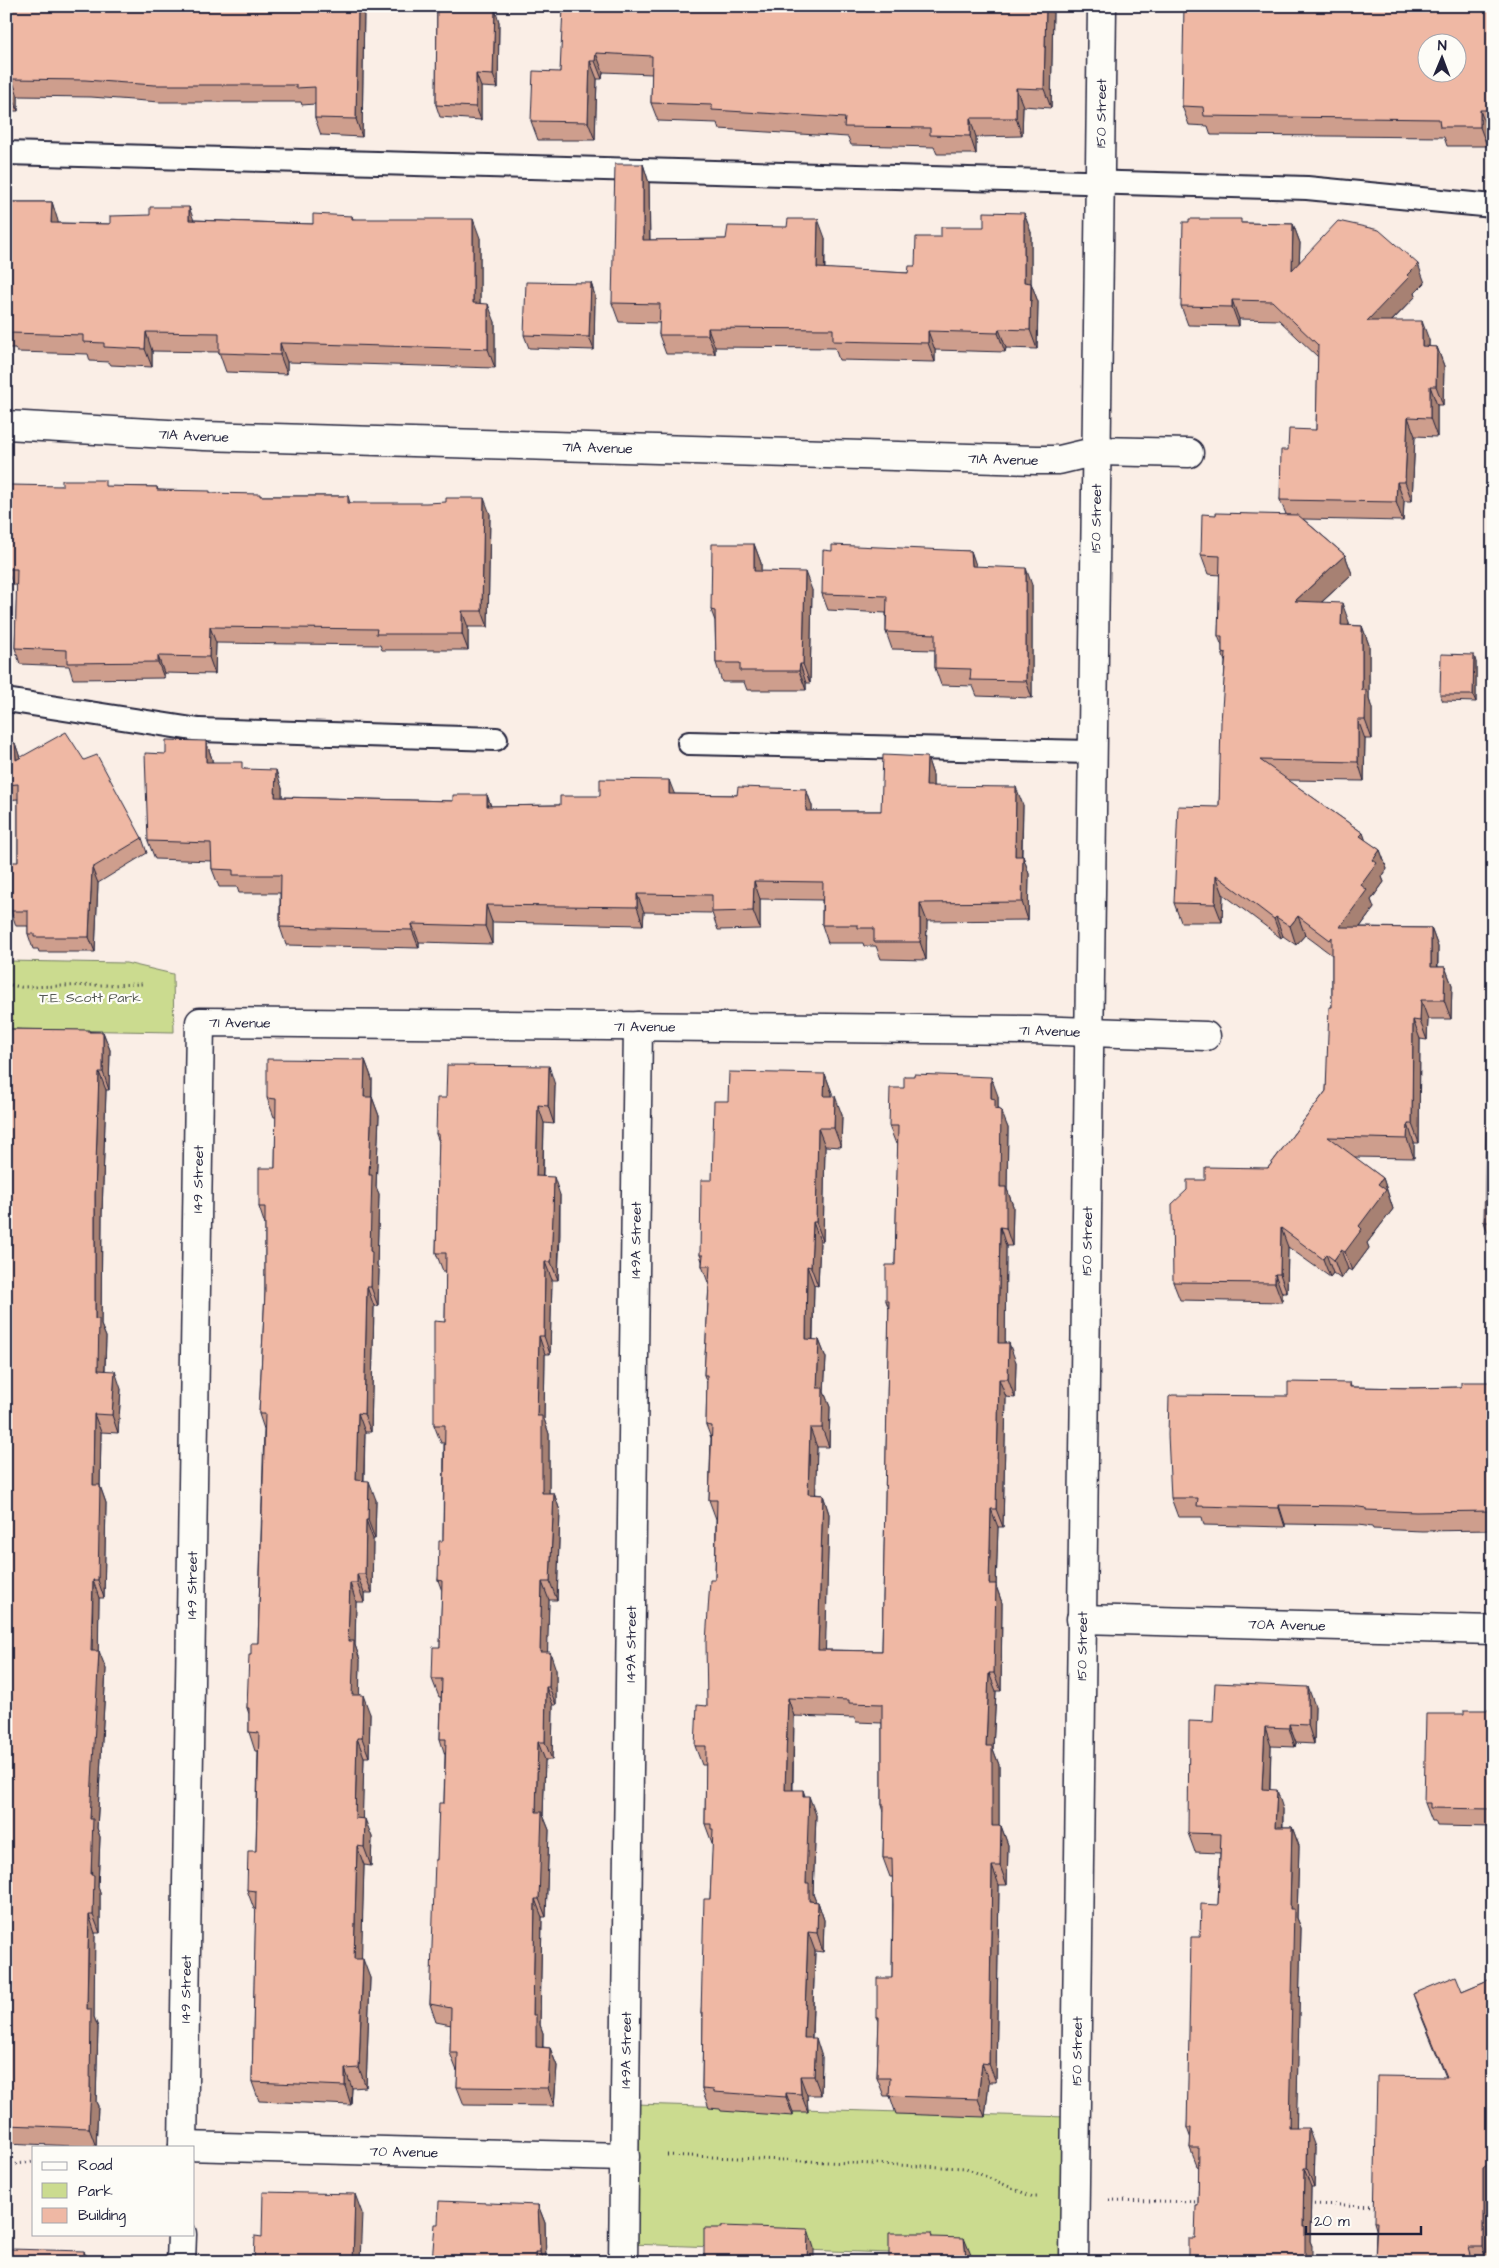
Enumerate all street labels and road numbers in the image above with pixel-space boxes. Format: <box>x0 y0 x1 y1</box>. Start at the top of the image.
street label: 150 Street <box>1091 78 1112 148</box>
street label: 71A Avenue <box>158 424 230 448</box>
street label: 71A Avenue <box>562 437 633 459</box>
street label: 71A Avenue <box>968 449 1039 471</box>
street label: 150 Street <box>1086 483 1107 553</box>
street label: 71 Avenue <box>209 1013 271 1034</box>
street label: 71 Avenue <box>614 1017 676 1038</box>
street label: 71 Avenue <box>1019 1021 1081 1043</box>
street label: 149 Street <box>188 1145 209 1213</box>
street label: 149A Street <box>626 1201 647 1279</box>
street label: 150 Street <box>1077 1206 1098 1276</box>
street label: 149 Street <box>182 1551 203 1619</box>
street label: 149A Street <box>621 1605 642 1683</box>
street label: 150 Street <box>1072 1611 1093 1681</box>
street label: 70A Avenue <box>1248 1614 1326 1637</box>
street label: 149 Street <box>176 1954 197 2023</box>
street label: 149A Street <box>616 2011 637 2089</box>
street label: 150 Street <box>1067 2016 1088 2086</box>
street label: 70 Avenue <box>369 2142 439 2163</box>

